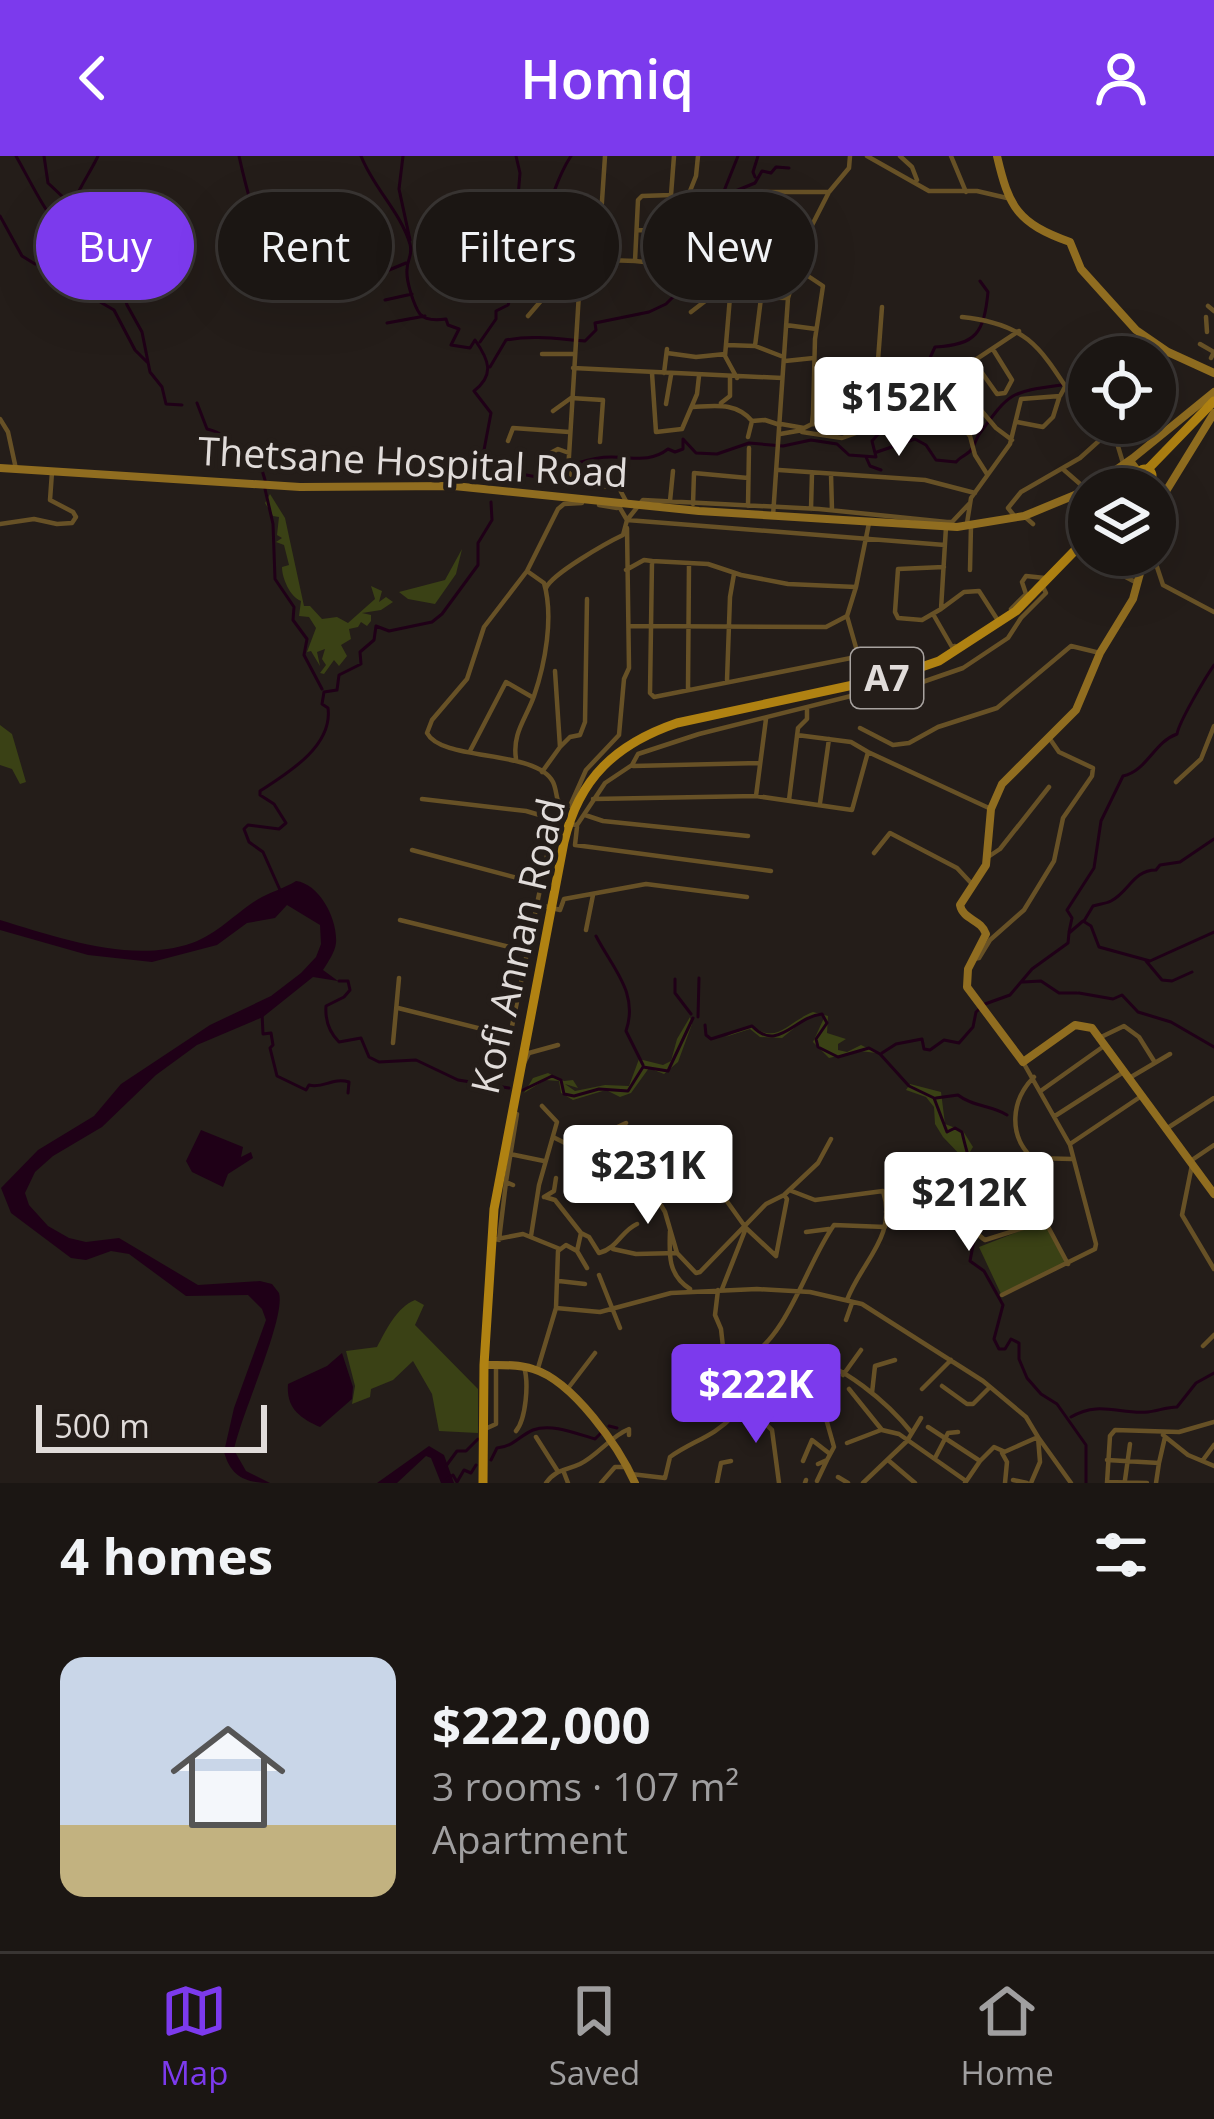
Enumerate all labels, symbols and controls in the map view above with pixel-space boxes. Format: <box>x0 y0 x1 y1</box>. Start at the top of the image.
text: Homiq <box>520 41 694 115</box>
icon: back <box>60 45 126 111</box>
icon: person <box>1088 45 1154 111</box>
chip: Buy <box>36 192 194 300</box>
chip: Rent <box>218 192 392 300</box>
chip: Filters <box>416 192 619 300</box>
chip: New <box>643 192 815 300</box>
map controls <box>1068 336 1176 576</box>
button: locate <box>1068 336 1176 444</box>
pin: $152K <box>815 357 983 459</box>
text: $152K <box>841 369 957 422</box>
street label: Thetsane Hospital Road <box>197 423 629 498</box>
button: layers <box>1068 468 1176 576</box>
road number: A7 <box>851 648 923 708</box>
street label: Kofi Annan Road <box>457 793 576 1099</box>
pin: $231K <box>564 1125 732 1227</box>
text: $231K <box>590 1137 706 1190</box>
pin: $212K <box>885 1152 1053 1254</box>
text: $212K <box>911 1164 1027 1217</box>
pin: $222K <box>672 1344 840 1446</box>
text: $222K <box>698 1356 814 1409</box>
scale bar <box>36 1399 267 1452</box>
text: 500 m <box>54 1403 150 1448</box>
text: 4 homes <box>60 1520 273 1590</box>
icon: filters <box>1088 1522 1154 1588</box>
text: $222,000 <box>432 1689 651 1759</box>
icon: home <box>156 1705 300 1849</box>
text: 3 rooms · 107 m² <box>432 1759 739 1812</box>
text: Apartment <box>432 1812 628 1865</box>
tab: Map <box>160 1978 228 2095</box>
tab: Saved <box>549 1978 640 2095</box>
tab: Home <box>961 1978 1054 2095</box>

